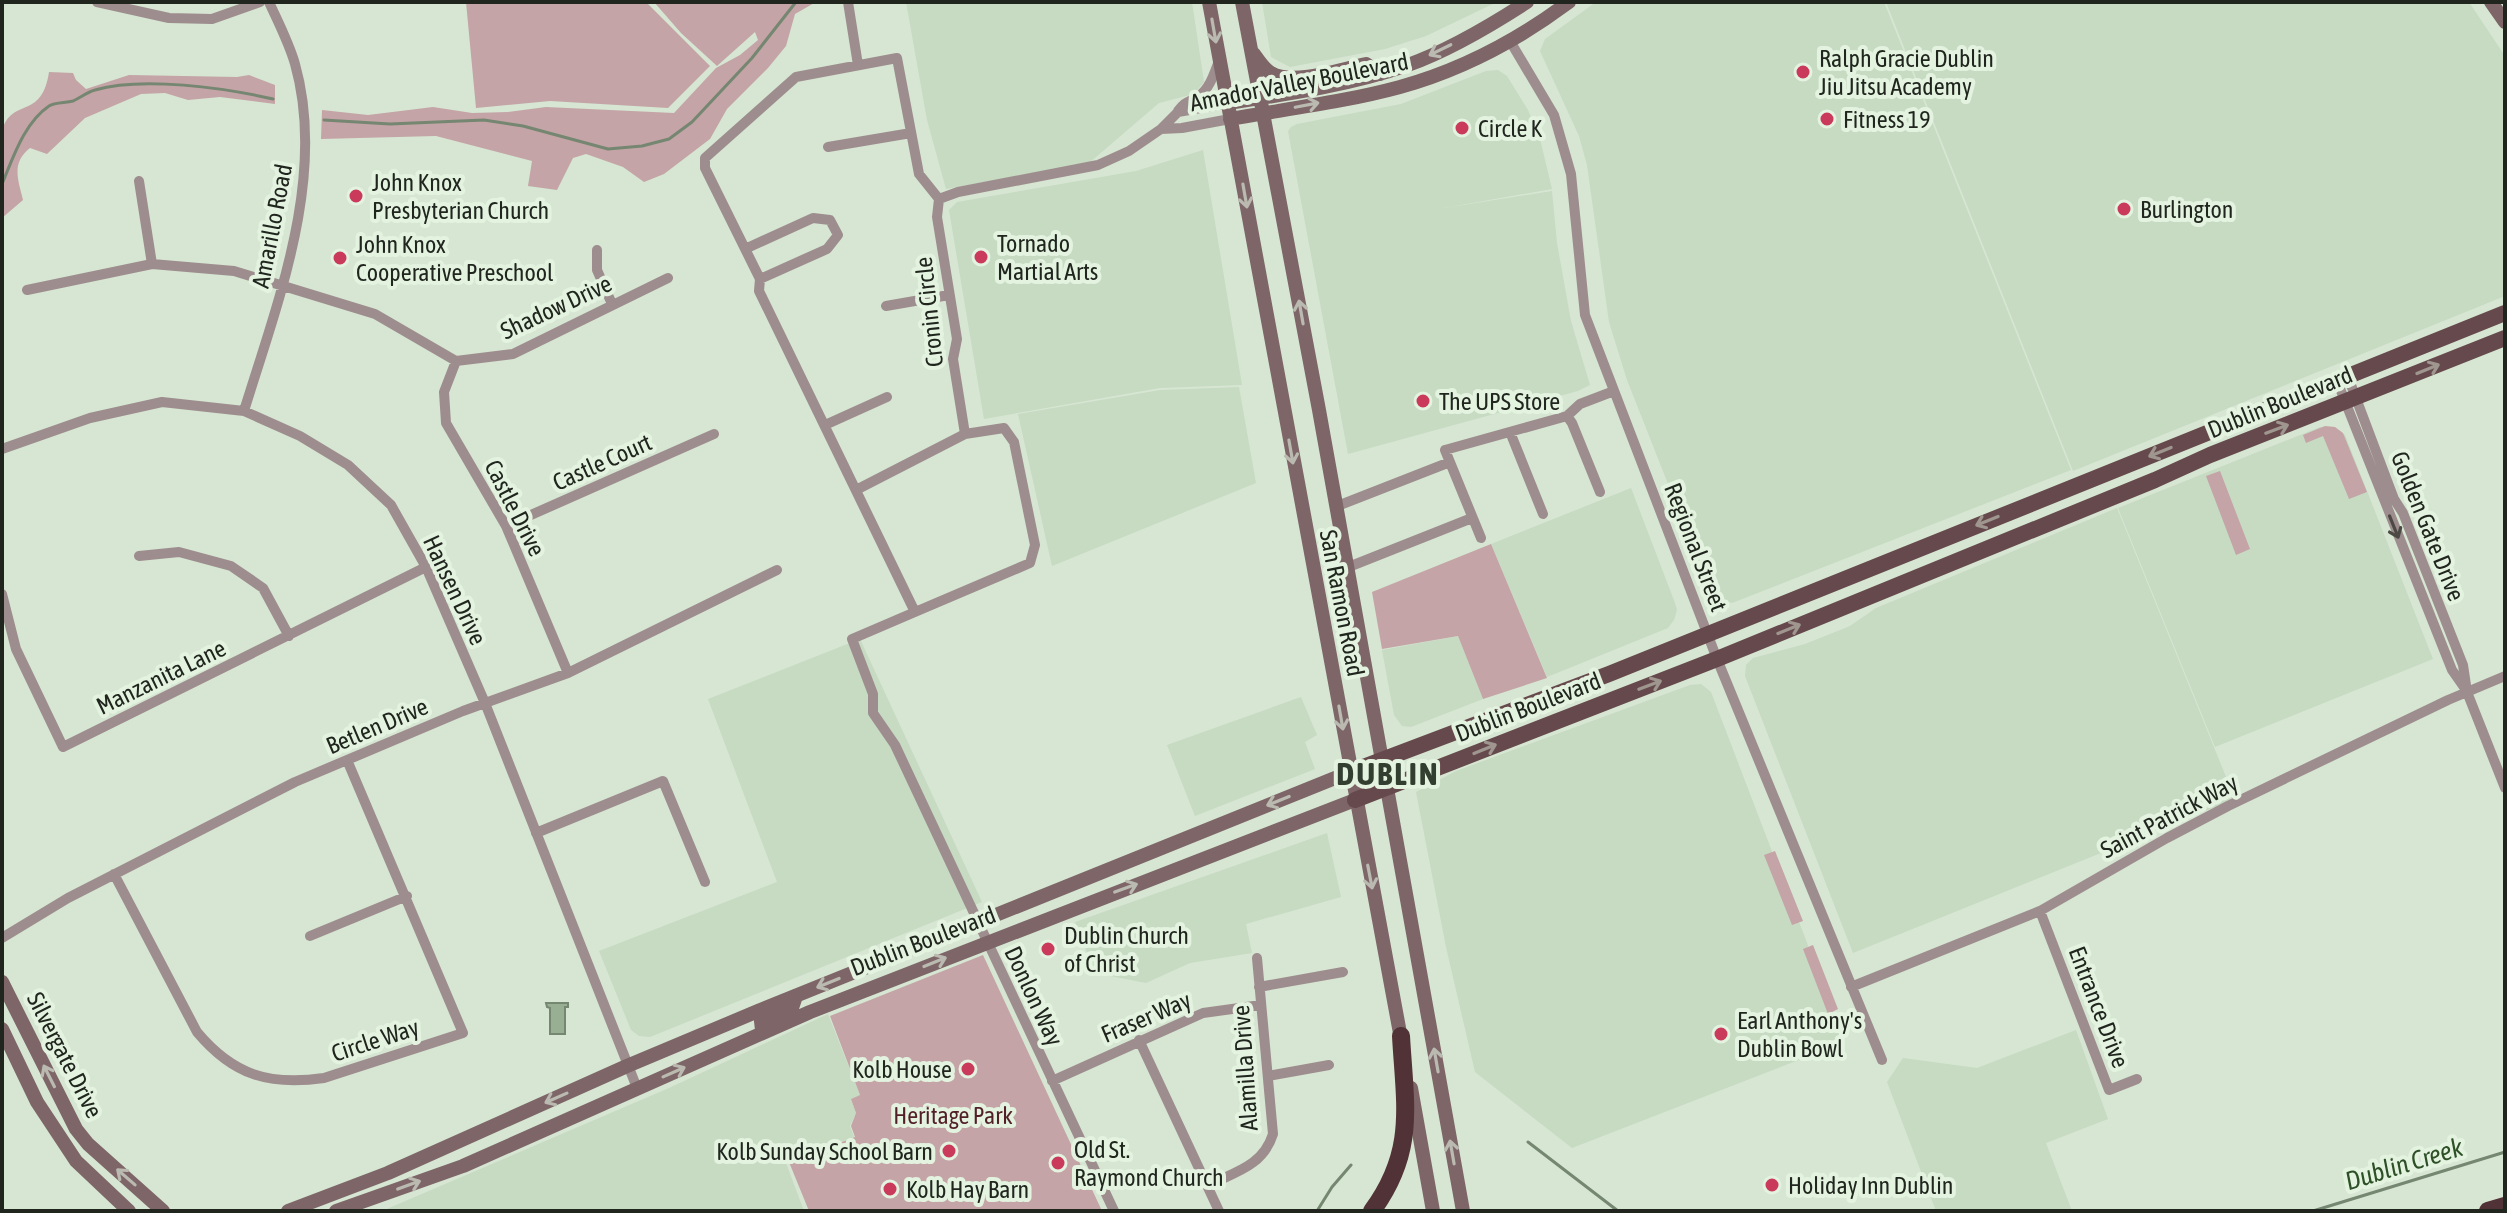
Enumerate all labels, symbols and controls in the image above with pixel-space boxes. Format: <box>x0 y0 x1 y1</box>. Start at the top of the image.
one-way arrow <box>1208 17 1223 43</box>
one-way arrow <box>1429 43 1453 58</box>
place label: Ralph Gracie Dublin Jiu Jitsu Academy <box>1819 45 1994 100</box>
street label: Amador Valley Boulevard <box>1187 48 1411 116</box>
marker: Ralph Gracie Dublin Jiu Jitsu Academy <box>1794 63 1812 81</box>
one-way arrow <box>1294 96 1319 111</box>
place label: Fitness 19 <box>1843 106 1930 133</box>
marker: Fitness 19 <box>1818 110 1836 128</box>
place label: Circle K <box>1478 115 1543 142</box>
marker: Circle K <box>1453 119 1471 137</box>
street label: Amarillo Road <box>247 162 297 290</box>
place label: John Knox Presbyterian Church <box>372 169 549 224</box>
one-way arrow <box>1238 183 1253 208</box>
marker: John Knox Presbyterian Church <box>347 187 365 205</box>
place label: Burlington <box>2140 196 2233 223</box>
marker: Burlington <box>2115 200 2133 218</box>
place label: Tornado Martial Arts <box>997 230 1098 285</box>
place label: John Knox Cooperative Preschool <box>356 231 554 286</box>
marker: Tornado Martial Arts <box>972 248 990 266</box>
marker: John Knox Cooperative Preschool <box>331 249 349 267</box>
street label: Cronin Circle <box>910 256 948 368</box>
street label: Shadow Drive <box>496 270 616 344</box>
one-way arrow <box>1292 300 1307 326</box>
street label: Dublin Boulevard <box>2204 361 2356 443</box>
one-way arrow <box>2415 361 2440 375</box>
place label: The UPS Store <box>1439 388 1560 415</box>
marker: The UPS Store <box>1414 392 1432 410</box>
one-way arrow <box>2264 421 2289 435</box>
street label: Castle Court <box>549 428 656 496</box>
one-way arrow <box>1284 438 1299 464</box>
one-way arrow <box>2148 445 2173 460</box>
street label: Golden Gate Drive <box>2386 447 2470 605</box>
street label: Castle Drive <box>479 455 551 561</box>
street label: Regional Street <box>1659 479 1733 615</box>
one-way arrow <box>2388 514 2402 539</box>
one-way arrow <box>1975 515 2000 529</box>
street label: San Ramon Road <box>1315 527 1369 679</box>
street label: Hansen Drive <box>418 531 492 649</box>
one-way arrow <box>1776 621 1801 636</box>
street label: Manzanita Lane <box>92 634 230 720</box>
street label: Dublin Boulevard <box>1452 667 1604 747</box>
one-way arrow <box>1637 677 1662 691</box>
street label: Betlen Drive <box>322 693 432 759</box>
one-way arrow <box>1334 704 1349 730</box>
one-way arrow <box>1472 741 1497 755</box>
district label: DUBLIN <box>1336 755 1440 792</box>
street label: Saint Patrick Way <box>2096 769 2242 863</box>
one-way arrow <box>1266 795 1291 809</box>
one-way arrow <box>1363 864 1378 889</box>
one-way arrow <box>1113 880 1138 895</box>
street label: Dublin Boulevard <box>847 901 999 981</box>
place label: Dublin Church of Christ <box>1064 922 1189 977</box>
marker: Dublin Church of Christ <box>1039 940 1057 958</box>
street label: Donlon Way <box>999 942 1069 1050</box>
street label: Entrance Drive <box>2063 942 2135 1072</box>
one-way arrow <box>922 954 947 969</box>
one-way arrow <box>816 977 841 991</box>
street label: Fraser Way <box>1097 986 1195 1048</box>
street label: Silvergate Drive <box>22 988 108 1122</box>
street label: Alamilla Drive <box>1227 1004 1263 1132</box>
place label: Earl Anthony's Dublin Bowl <box>1737 1007 1862 1062</box>
street label: Circle Way <box>328 1013 422 1067</box>
marker: Earl Anthony's Dublin Bowl <box>1712 1025 1730 1043</box>
one-way arrow <box>1427 1048 1442 1073</box>
place label: Kolb House <box>852 1056 952 1083</box>
marker: Kolb House <box>959 1060 977 1078</box>
one-way arrow <box>661 1063 685 1078</box>
one-way arrow <box>41 1065 57 1089</box>
one-way arrow <box>544 1091 569 1106</box>
park label: Heritage Park <box>893 1102 1013 1129</box>
water label: Dublin Creek <box>2341 1132 2467 1196</box>
place label: Old St. Raymond Church <box>1074 1136 1224 1191</box>
place label: Kolb Sunday School Barn <box>716 1138 933 1165</box>
one-way arrow <box>1444 1140 1459 1166</box>
marker: Kolb Sunday School Barn <box>940 1142 958 1160</box>
marker: Old St. Raymond Church <box>1049 1154 1067 1172</box>
one-way arrow <box>116 1168 136 1186</box>
place label: Holiday Inn Dublin <box>1788 1172 1953 1199</box>
place label: Kolb Hay Barn <box>906 1176 1029 1203</box>
marker: Holiday Inn Dublin <box>1763 1176 1781 1194</box>
one-way arrow <box>396 1177 421 1191</box>
marker: Kolb Hay Barn <box>881 1180 899 1198</box>

